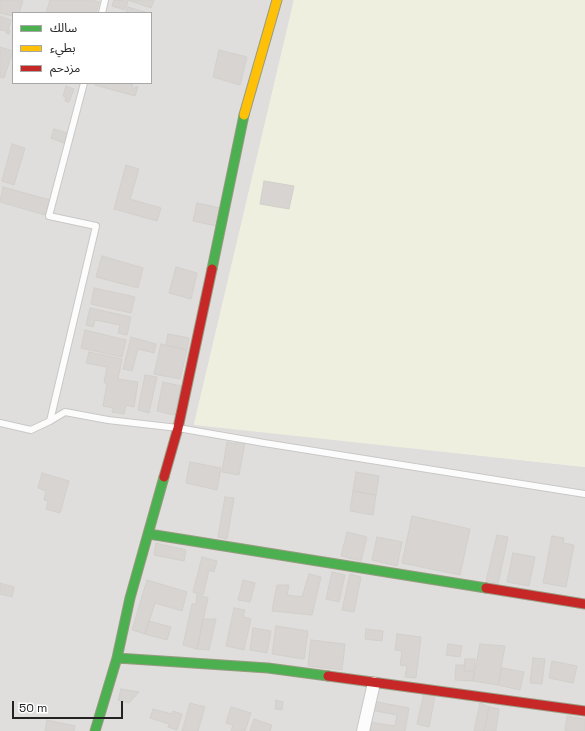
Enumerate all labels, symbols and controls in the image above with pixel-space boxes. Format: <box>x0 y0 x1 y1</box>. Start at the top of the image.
legend <box>12 12 152 84</box>
text: سالك <box>50 20 77 36</box>
text: بطيء <box>50 40 76 56</box>
text: مزدحم <box>50 60 80 76</box>
scale bar <box>14 693 125 719</box>
text: 50 m <box>19 700 47 716</box>

